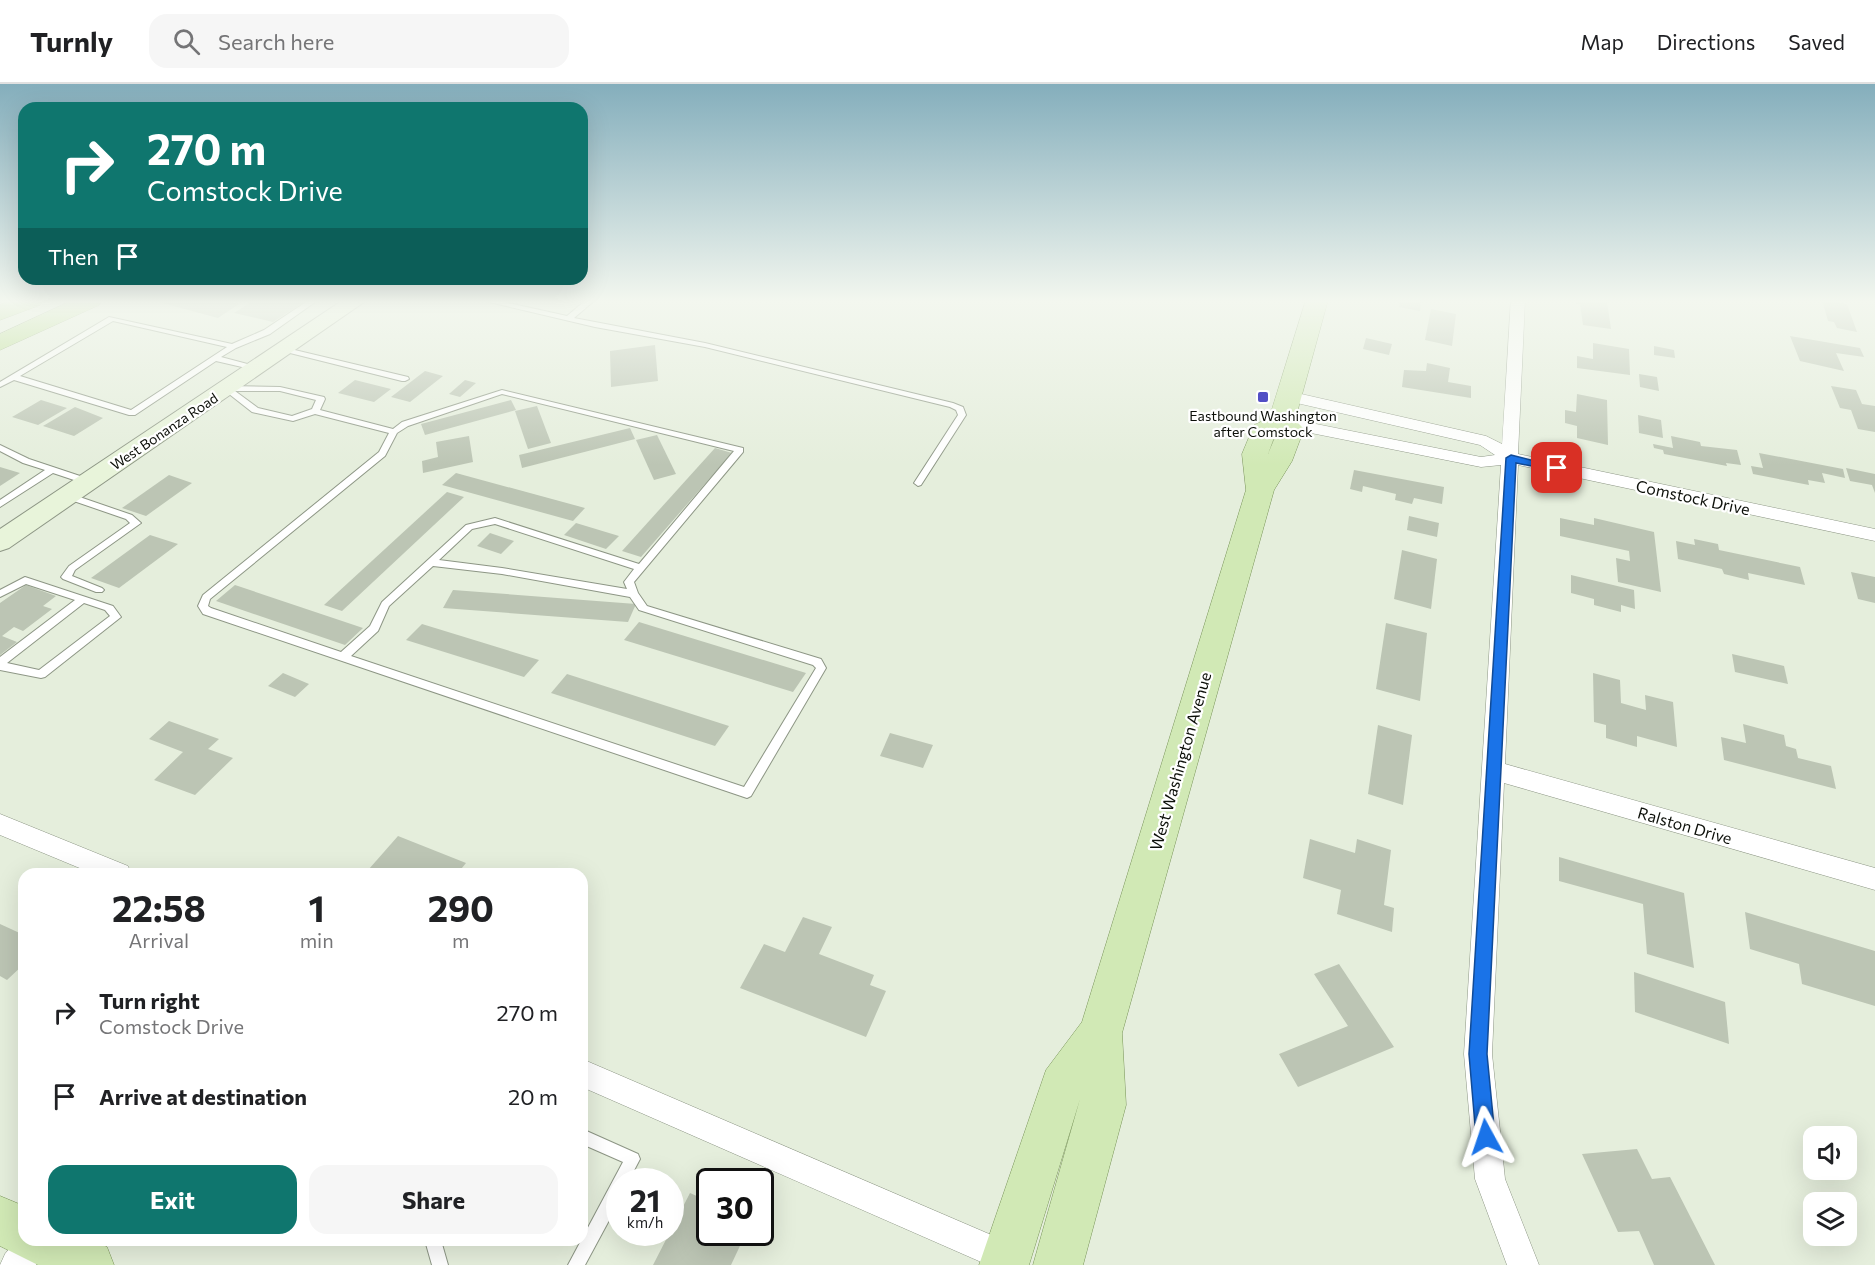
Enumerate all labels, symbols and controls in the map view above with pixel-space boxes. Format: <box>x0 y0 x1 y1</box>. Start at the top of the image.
search box <box>149 14 569 68</box>
text: Turnly <box>30 24 113 58</box>
icon: search <box>170 25 203 58</box>
text: Search here <box>218 28 334 55</box>
text: Map <box>1581 29 1624 54</box>
text: Directions <box>1657 29 1755 54</box>
text: Saved <box>1788 29 1845 54</box>
text: 270 m <box>147 122 266 174</box>
icon: right <box>48 126 126 204</box>
text: Comstock Drive <box>147 174 343 207</box>
icon: arrive <box>111 240 144 273</box>
text: Then <box>48 243 99 270</box>
street label: West Bonanza Road <box>107 389 221 473</box>
marker: Eastbound Washington after Comstock <box>1256 390 1270 404</box>
place label: Eastbound Washington after Comstock <box>1189 407 1337 440</box>
pin <box>1531 442 1582 493</box>
icon: arrive <box>1540 451 1573 484</box>
street label: Comstock Drive <box>1634 476 1752 518</box>
street label: West Washington Avenue <box>1145 670 1215 852</box>
street label: Ralston Drive <box>1636 802 1734 848</box>
text: 22:58 <box>112 885 206 929</box>
text: 1 <box>309 885 325 929</box>
text: 290 <box>428 885 494 929</box>
text: Arrival <box>129 928 189 952</box>
text: min <box>300 928 334 952</box>
text: m <box>452 928 470 952</box>
text: Turn right <box>99 987 200 1014</box>
icon: right <box>48 996 81 1029</box>
text: 270 m <box>497 999 558 1026</box>
text: Comstock Drive <box>99 1014 244 1038</box>
icon: arrive <box>48 1080 81 1113</box>
text: Arrive at destination <box>99 1083 307 1110</box>
text: 20 m <box>508 1083 558 1110</box>
position arrow <box>1454 1105 1518 1169</box>
map controls <box>1803 1126 1857 1246</box>
button: sound <box>1803 1126 1857 1180</box>
button: Exit <box>48 1165 297 1234</box>
button: Share <box>309 1165 558 1234</box>
speed limit sign: 30 <box>696 1168 774 1246</box>
text: 21 <box>630 1181 660 1218</box>
button: layers <box>1803 1192 1857 1246</box>
text: km/h <box>627 1213 663 1231</box>

